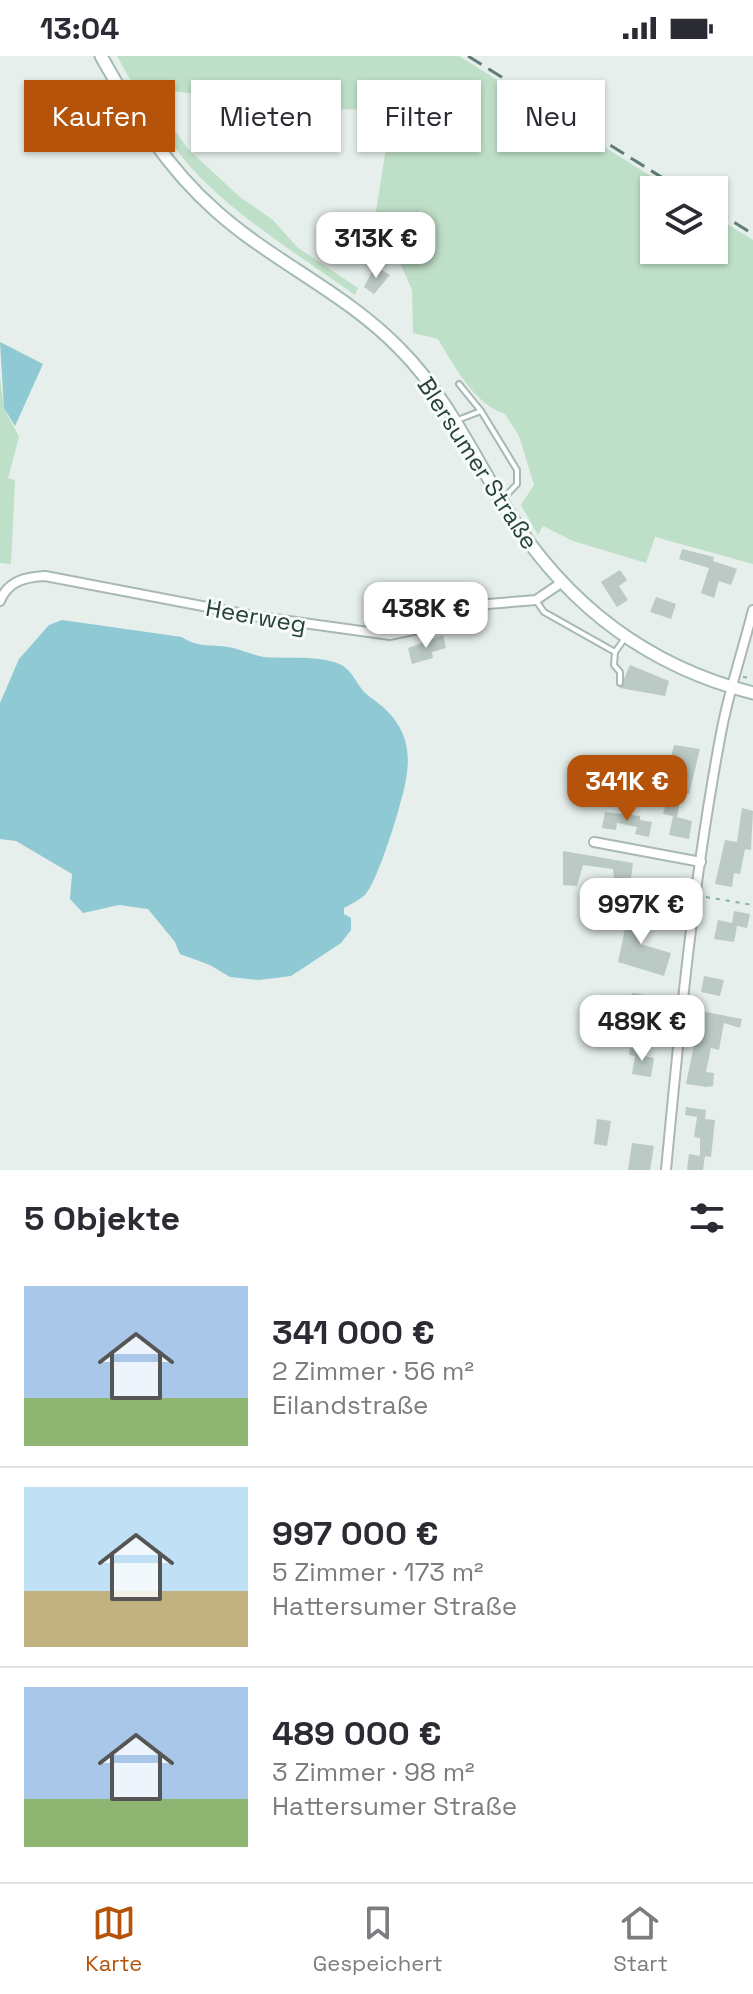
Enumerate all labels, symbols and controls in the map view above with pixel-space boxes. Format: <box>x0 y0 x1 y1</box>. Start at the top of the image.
text: 13:04 <box>40 9 119 48</box>
chip: Kaufen <box>24 80 175 152</box>
chip: Mieten <box>191 80 341 152</box>
chip: Filter <box>357 80 481 152</box>
chip: Neu <box>497 80 605 152</box>
map controls <box>640 176 728 264</box>
button: layers <box>640 176 728 264</box>
pin: 313K € <box>311 212 441 280</box>
text: 313K € <box>334 221 418 255</box>
street label: Blersumer Straße <box>411 371 545 555</box>
pin: 438K € <box>361 582 491 650</box>
text: 438K € <box>382 591 470 625</box>
street label: Heerweg <box>203 592 309 640</box>
pin: 341K € <box>562 755 692 823</box>
text: 341K € <box>585 764 669 798</box>
pin: 997K € <box>576 878 706 946</box>
text: 997K € <box>598 887 684 921</box>
pin: 489K € <box>577 995 707 1063</box>
text: 489K € <box>598 1004 686 1038</box>
icon: filters <box>685 1196 729 1240</box>
text: 5 Objekte <box>24 1197 180 1240</box>
text: 341 000 € <box>272 1311 435 1354</box>
icon: home <box>88 1318 184 1414</box>
text: 2 Zimmer · 56 m² <box>272 1354 474 1388</box>
text: Eilandstraße <box>272 1388 428 1422</box>
text: 997 000 € <box>272 1512 439 1555</box>
icon: home <box>88 1519 184 1615</box>
text: 5 Zimmer · 173 m² <box>272 1555 484 1589</box>
text: Hattersumer Straße <box>272 1589 517 1623</box>
text: 489 000 € <box>272 1712 441 1755</box>
icon: home <box>88 1719 184 1815</box>
text: 3 Zimmer · 98 m² <box>272 1755 475 1789</box>
text: Hattersumer Straße <box>272 1789 517 1823</box>
tab: Karte <box>85 1901 142 1977</box>
tab: Gespeichert <box>313 1901 443 1977</box>
tab: Start <box>613 1901 668 1977</box>

